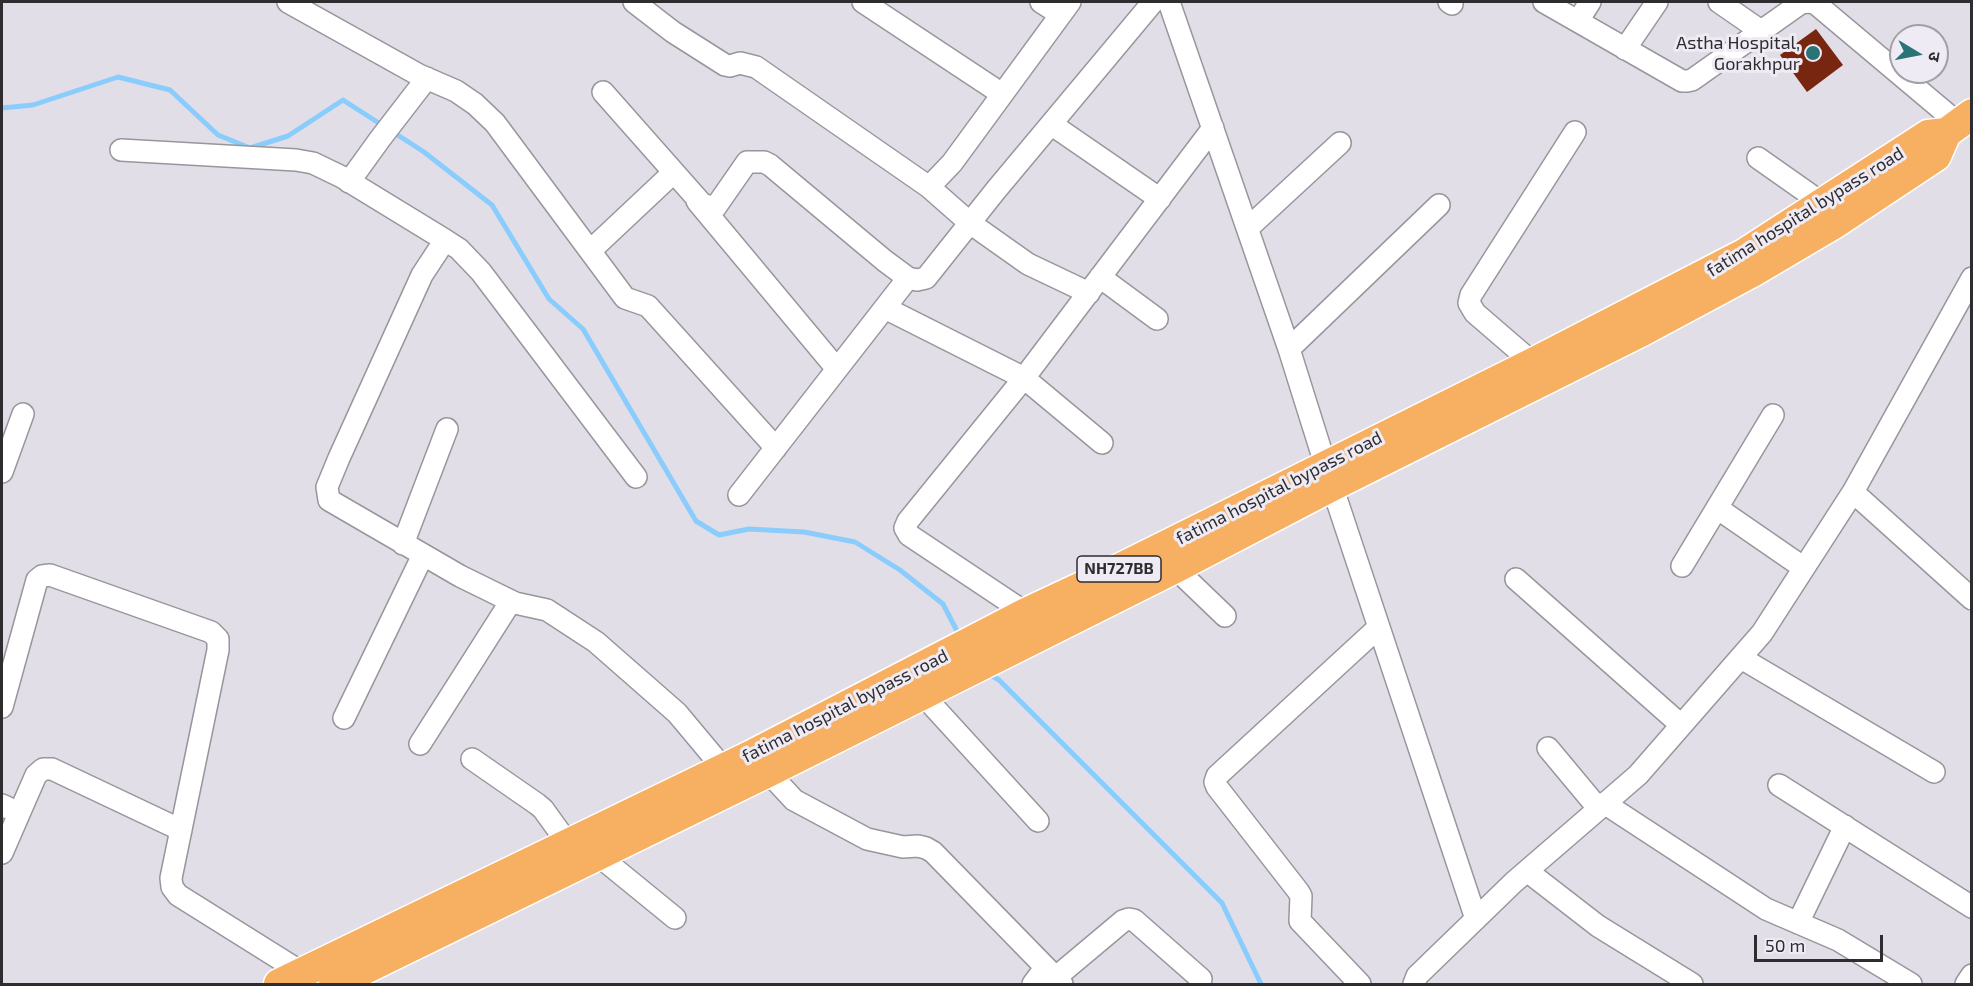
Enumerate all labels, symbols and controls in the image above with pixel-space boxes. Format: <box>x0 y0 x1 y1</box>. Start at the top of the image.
north arrow <box>1889 24 1949 84</box>
place label: Astha Hospital, Gorakhpur <box>1676 32 1800 74</box>
marker: Astha Hospital, Gorakhpur <box>1804 44 1822 62</box>
text: उ <box>1925 51 1945 63</box>
street label: fatima hospital bypass road <box>1702 142 1908 282</box>
street label: fatima hospital bypass road <box>1172 427 1386 549</box>
road number: NH727BB <box>1077 556 1161 582</box>
street label: fatima hospital bypass road <box>738 645 952 767</box>
scale bar <box>1757 923 1886 961</box>
text: 50 m <box>1765 934 1805 956</box>

